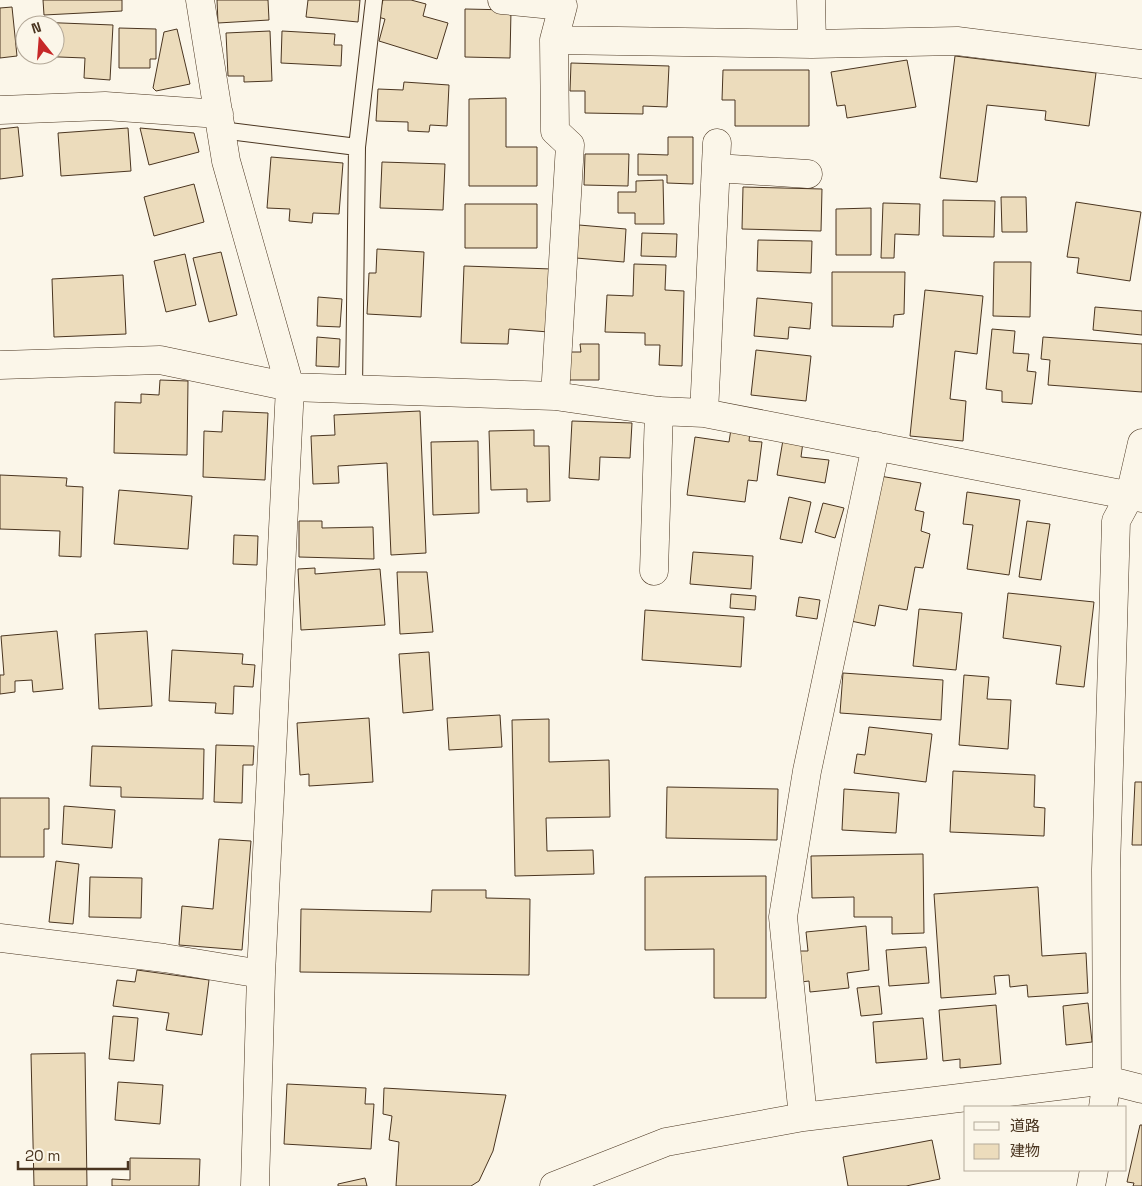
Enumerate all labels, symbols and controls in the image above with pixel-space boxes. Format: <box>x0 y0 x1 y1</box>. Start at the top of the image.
north arrow <box>15 15 65 65</box>
text: N <box>29 18 43 38</box>
legend <box>964 1106 1127 1171</box>
text: 道路 <box>1010 1116 1040 1135</box>
scale bar <box>18 1138 128 1170</box>
text: 建物 <box>1010 1141 1040 1160</box>
text: 20 m <box>25 1146 60 1165</box>

